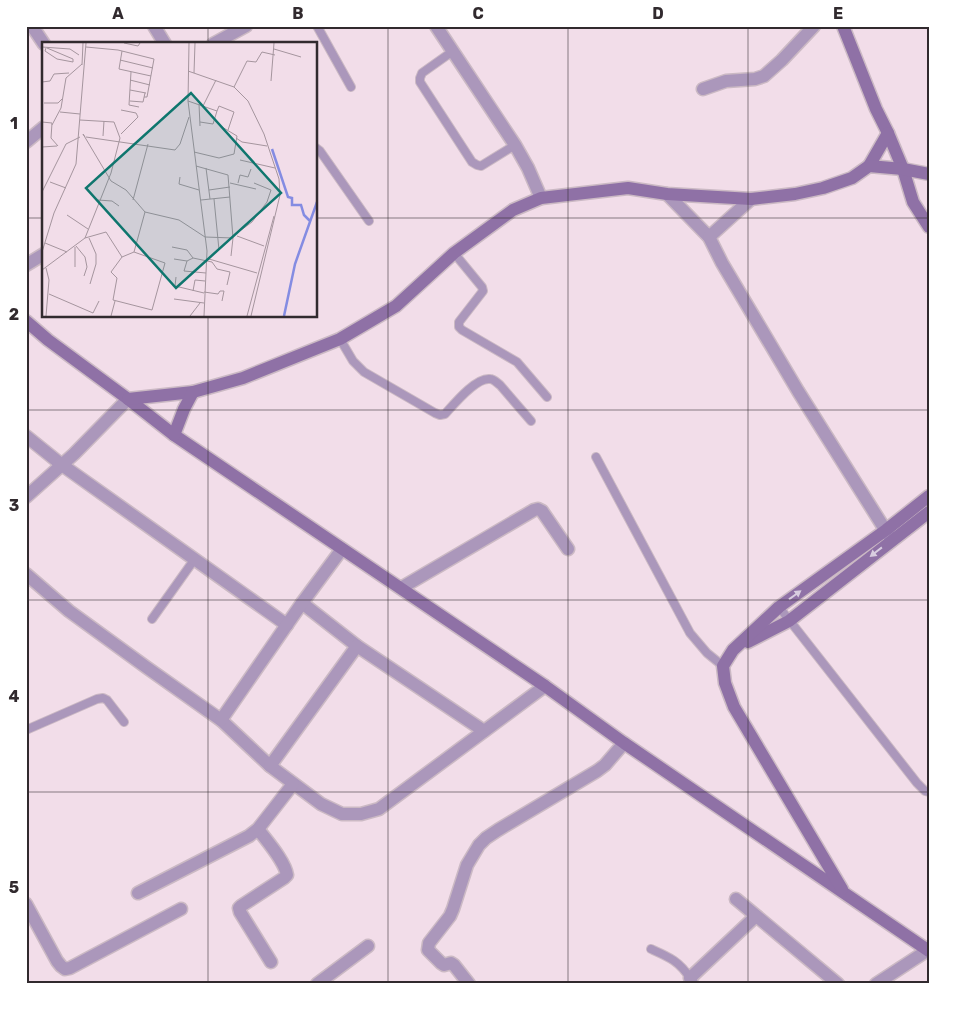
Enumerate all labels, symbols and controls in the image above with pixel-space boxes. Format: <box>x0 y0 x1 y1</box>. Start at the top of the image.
text: A <box>112 4 124 23</box>
text: B <box>292 4 304 23</box>
text: C <box>472 4 484 23</box>
text: D <box>652 4 664 23</box>
text: E <box>833 4 843 23</box>
inset map <box>42 42 318 318</box>
text: 1 <box>10 114 18 133</box>
text: 2 <box>9 305 19 324</box>
text: 3 <box>9 496 19 515</box>
one-way arrow <box>870 547 883 558</box>
one-way arrow <box>788 590 802 600</box>
text: 4 <box>9 687 20 706</box>
text: 5 <box>9 878 19 897</box>

